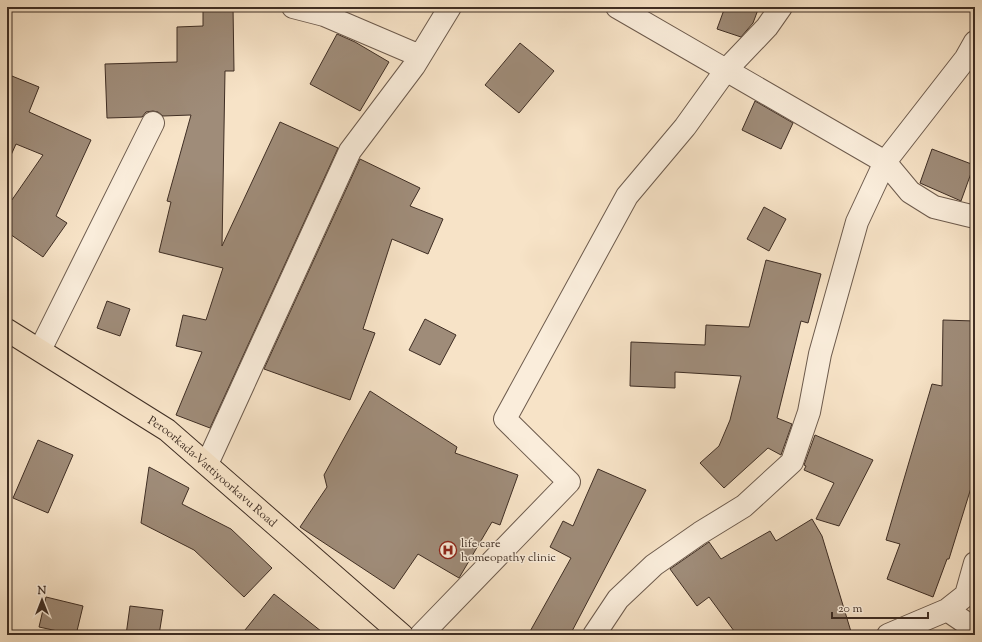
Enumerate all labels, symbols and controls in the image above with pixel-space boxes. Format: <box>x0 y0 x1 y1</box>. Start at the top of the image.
street label: Peroorkada-Vattiyoorkavu Road <box>144 412 281 532</box>
place label: life care homeopathy clinic <box>461 535 557 567</box>
hospital icon: life care homeopathy clinic <box>438 540 458 560</box>
north arrow <box>22 580 62 620</box>
text: N <box>37 583 47 599</box>
scale bar <box>832 594 928 620</box>
text: 20 m <box>838 600 863 618</box>

